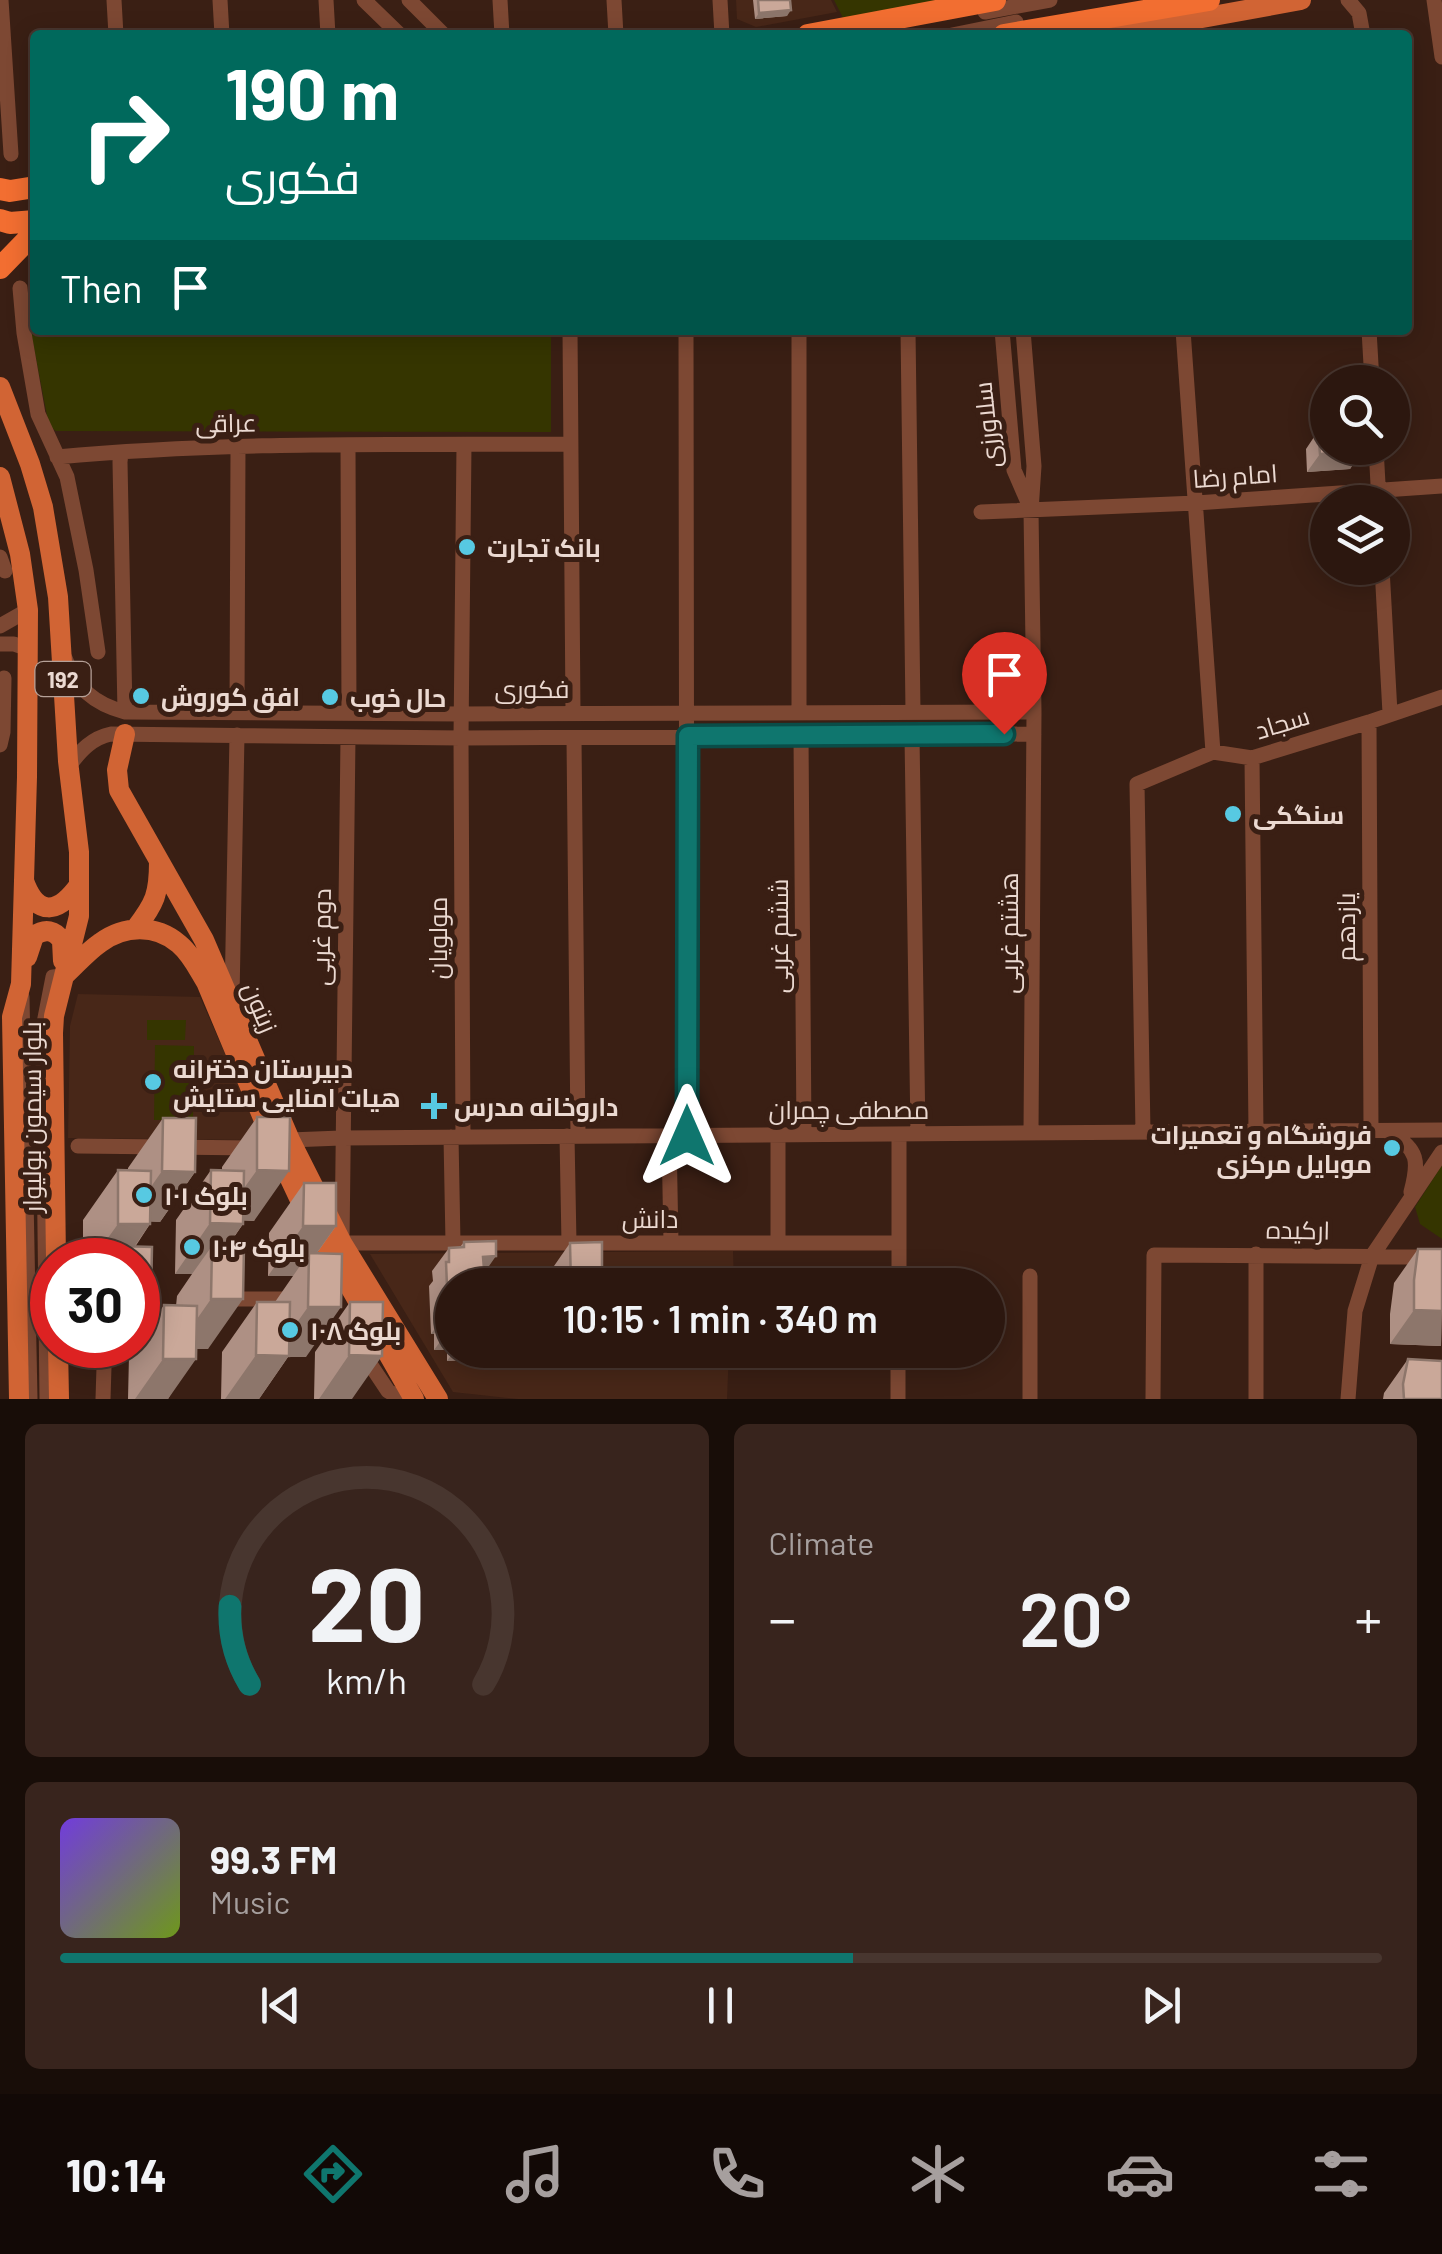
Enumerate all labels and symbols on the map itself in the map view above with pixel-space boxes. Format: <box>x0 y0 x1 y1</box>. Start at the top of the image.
street label: سلاورزی <box>967 380 1006 470</box>
street label: عراقی <box>195 406 257 439</box>
street label: امام رضا <box>1191 457 1279 497</box>
place label: بانک تجارت <box>487 532 601 563</box>
marker: بانک تجارت <box>456 536 478 558</box>
pin <box>962 632 1047 735</box>
road number: 192 <box>36 662 90 696</box>
street label: فکوری <box>494 673 570 704</box>
place label: افق کوروش <box>161 681 300 713</box>
place label: حال خوب <box>350 682 446 713</box>
marker: افق کوروش <box>130 685 152 707</box>
marker: حال خوب <box>319 686 341 708</box>
street label: سجاد <box>1251 700 1313 744</box>
place label: سنگکی <box>1253 799 1344 830</box>
marker: سنگکی <box>1222 803 1244 825</box>
street label: هشتم غربی <box>993 872 1027 994</box>
street label: ششم غربی <box>763 879 797 993</box>
street label: دوم غربی <box>304 888 340 986</box>
street label: یازدهم <box>1330 892 1364 962</box>
street label: مولویان <box>422 897 453 979</box>
street label: زیتون <box>236 977 285 1037</box>
street label: بلوار سیمون بولیوار <box>16 1021 47 1215</box>
place label: دبیرستان دخترانه هیات امنایی ستایش <box>173 1053 401 1113</box>
marker: دبیرستان دخترانه هیات امنایی ستایش <box>142 1071 164 1093</box>
position arrow <box>635 1084 739 1188</box>
place label: داروخانه مدرس <box>454 1091 618 1122</box>
street label: مصطفی چمران <box>769 1094 929 1127</box>
marker: داروخانه مدرس <box>423 1095 445 1117</box>
place label: فروشگاه و تعمیرات موبایل مرکزی <box>1151 1119 1372 1179</box>
marker: فروشگاه و تعمیرات موبایل مرکزی <box>1381 1137 1403 1159</box>
place label: بلوک ۱۰۱ <box>164 1180 248 1211</box>
marker: بلوک ۱۰۱ <box>133 1184 155 1206</box>
street label: دانش <box>622 1203 678 1234</box>
street label: ارکیده <box>1266 1213 1330 1246</box>
place label: بلوک ۱۰۴ <box>212 1232 305 1263</box>
marker: بلوک ۱۰۴ <box>181 1236 203 1258</box>
speed limit sign: 30 <box>30 1238 160 1368</box>
place label: بلوک ۱۰۸ <box>310 1315 401 1346</box>
marker: بلوک ۱۰۸ <box>279 1319 301 1341</box>

